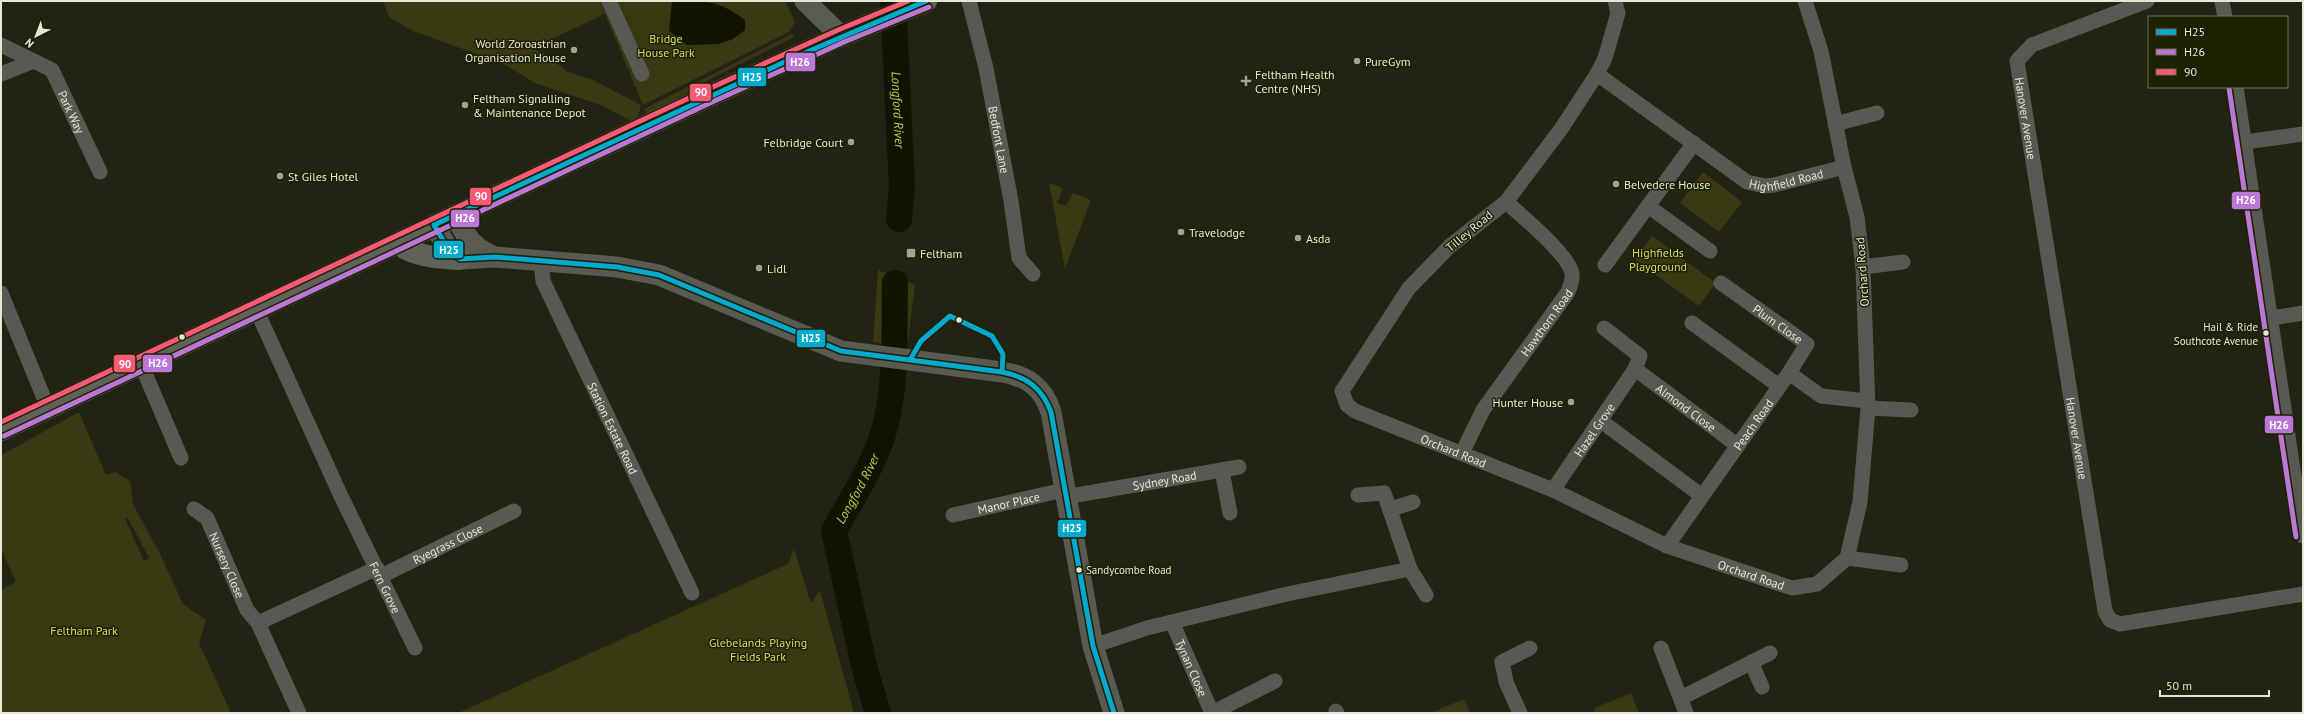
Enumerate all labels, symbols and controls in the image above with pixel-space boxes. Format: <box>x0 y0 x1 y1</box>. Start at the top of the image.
north arrow <box>16 16 56 56</box>
legend <box>2148 16 2288 88</box>
text: H25 <box>2184 24 2205 39</box>
park label: Bridge House Park <box>637 31 695 60</box>
text: N <box>22 36 37 51</box>
place label: World Zoroastrian Organisation House <box>465 36 566 65</box>
text: H26 <box>2184 44 2205 59</box>
marker: World Zoroastrian Organisation House <box>569 45 579 55</box>
line badge: H26 <box>785 52 816 72</box>
place label: PureGym <box>1365 54 1411 69</box>
text: H26 <box>790 55 810 69</box>
marker: PureGym <box>1352 56 1362 66</box>
text: 90 <box>2184 64 2198 79</box>
line badge: H25 <box>737 67 767 87</box>
place label: Feltham Health Centre (NHS) <box>1255 67 1335 96</box>
text: H25 <box>742 70 762 84</box>
water label: Longford River <box>888 71 909 149</box>
marker: Feltham Health Centre (NHS) <box>1240 75 1252 87</box>
street label: Hanover Avenue <box>2012 76 2040 160</box>
line badge: 90 <box>689 83 712 102</box>
text: 90 <box>695 85 707 99</box>
street label: Park Way <box>55 88 88 136</box>
place label: Feltham Signalling & Maintenance Depot <box>473 91 586 120</box>
marker: Feltham Signalling & Maintenance Depot <box>460 100 470 110</box>
street label: Bedfont Lane <box>986 105 1013 175</box>
place label: Felbridge Court <box>763 135 843 150</box>
marker: Felbridge Court <box>846 137 856 147</box>
street label: Highfield Road <box>1748 165 1825 194</box>
place label: St Giles Hotel <box>288 169 359 184</box>
marker: St Giles Hotel <box>275 171 285 181</box>
place label: Belvedere House <box>1624 177 1710 192</box>
marker: Belvedere House <box>1611 179 1621 189</box>
line badge: 90 <box>469 187 492 206</box>
text: 90 <box>475 189 487 203</box>
line badge: H26 <box>2231 191 2261 210</box>
text: H26 <box>2236 193 2256 207</box>
street label: Tilley Road <box>1443 207 1495 255</box>
line badge: H26 <box>450 209 480 228</box>
text: H26 <box>455 211 475 225</box>
place label: Travelodge <box>1189 225 1245 240</box>
marker: Travelodge <box>1176 227 1186 237</box>
place label: Asda <box>1306 231 1331 246</box>
marker: Asda <box>1293 233 1303 243</box>
street label: Orchard Road <box>1852 237 1872 307</box>
line badge: H25 <box>433 240 464 259</box>
text: H25 <box>439 243 459 257</box>
park label: Highfields Playground <box>1629 245 1687 274</box>
place label: Feltham <box>920 246 962 261</box>
marker: Feltham <box>905 247 917 259</box>
place label: Lidl <box>767 261 787 276</box>
marker: Lidl <box>754 263 764 273</box>
street label: Hawthorn Road <box>1517 286 1575 359</box>
street label: Plum Close <box>1750 301 1806 346</box>
unlabelled marker <box>954 315 964 325</box>
place label: Hail & Ride Southcote Avenue <box>2174 320 2258 348</box>
marker: Hail & Ride Southcote Avenue <box>2261 328 2271 338</box>
line badge: H25 <box>796 329 826 348</box>
text: H25 <box>801 331 821 345</box>
unlabelled marker <box>177 332 187 342</box>
line badge: 90 <box>113 354 136 373</box>
line badge: H26 <box>142 354 173 373</box>
text: H26 <box>148 356 168 370</box>
text: 90 <box>119 357 131 371</box>
street label: Station Estate Road <box>585 380 642 476</box>
street label: Almond Close <box>1653 380 1719 434</box>
place label: Hunter House <box>1492 395 1563 410</box>
street label: Peach Road <box>1730 396 1776 453</box>
street label: Hanover Avenue <box>2063 396 2091 480</box>
marker: Hunter House <box>1566 397 1576 407</box>
street label: Hazel Grove <box>1570 400 1617 459</box>
line badge: H26 <box>2264 415 2294 434</box>
text: H26 <box>2269 418 2289 432</box>
street label: Orchard Road <box>1419 430 1489 470</box>
water label: Longford River <box>831 450 883 526</box>
street label: Sydney Road <box>1131 467 1198 493</box>
street label: Manor Place <box>976 488 1041 517</box>
line badge: H25 <box>1057 519 1087 538</box>
street label: Ryegrass Close <box>410 520 485 567</box>
text: H25 <box>1062 521 1082 535</box>
street label: Nursery Close <box>207 530 248 600</box>
street label: Orchard Road <box>1716 556 1787 592</box>
street label: Fern Grove <box>367 559 404 616</box>
place label: Sandycombe Road <box>1086 563 1172 577</box>
marker: Sandycombe Road <box>1074 565 1084 575</box>
park label: Feltham Park <box>50 623 118 638</box>
park label: Glebelands Playing Fields Park <box>709 635 807 664</box>
street label: Tynan Close <box>1173 637 1211 699</box>
scale bar <box>2160 672 2269 698</box>
text: 50 m <box>2166 678 2192 693</box>

